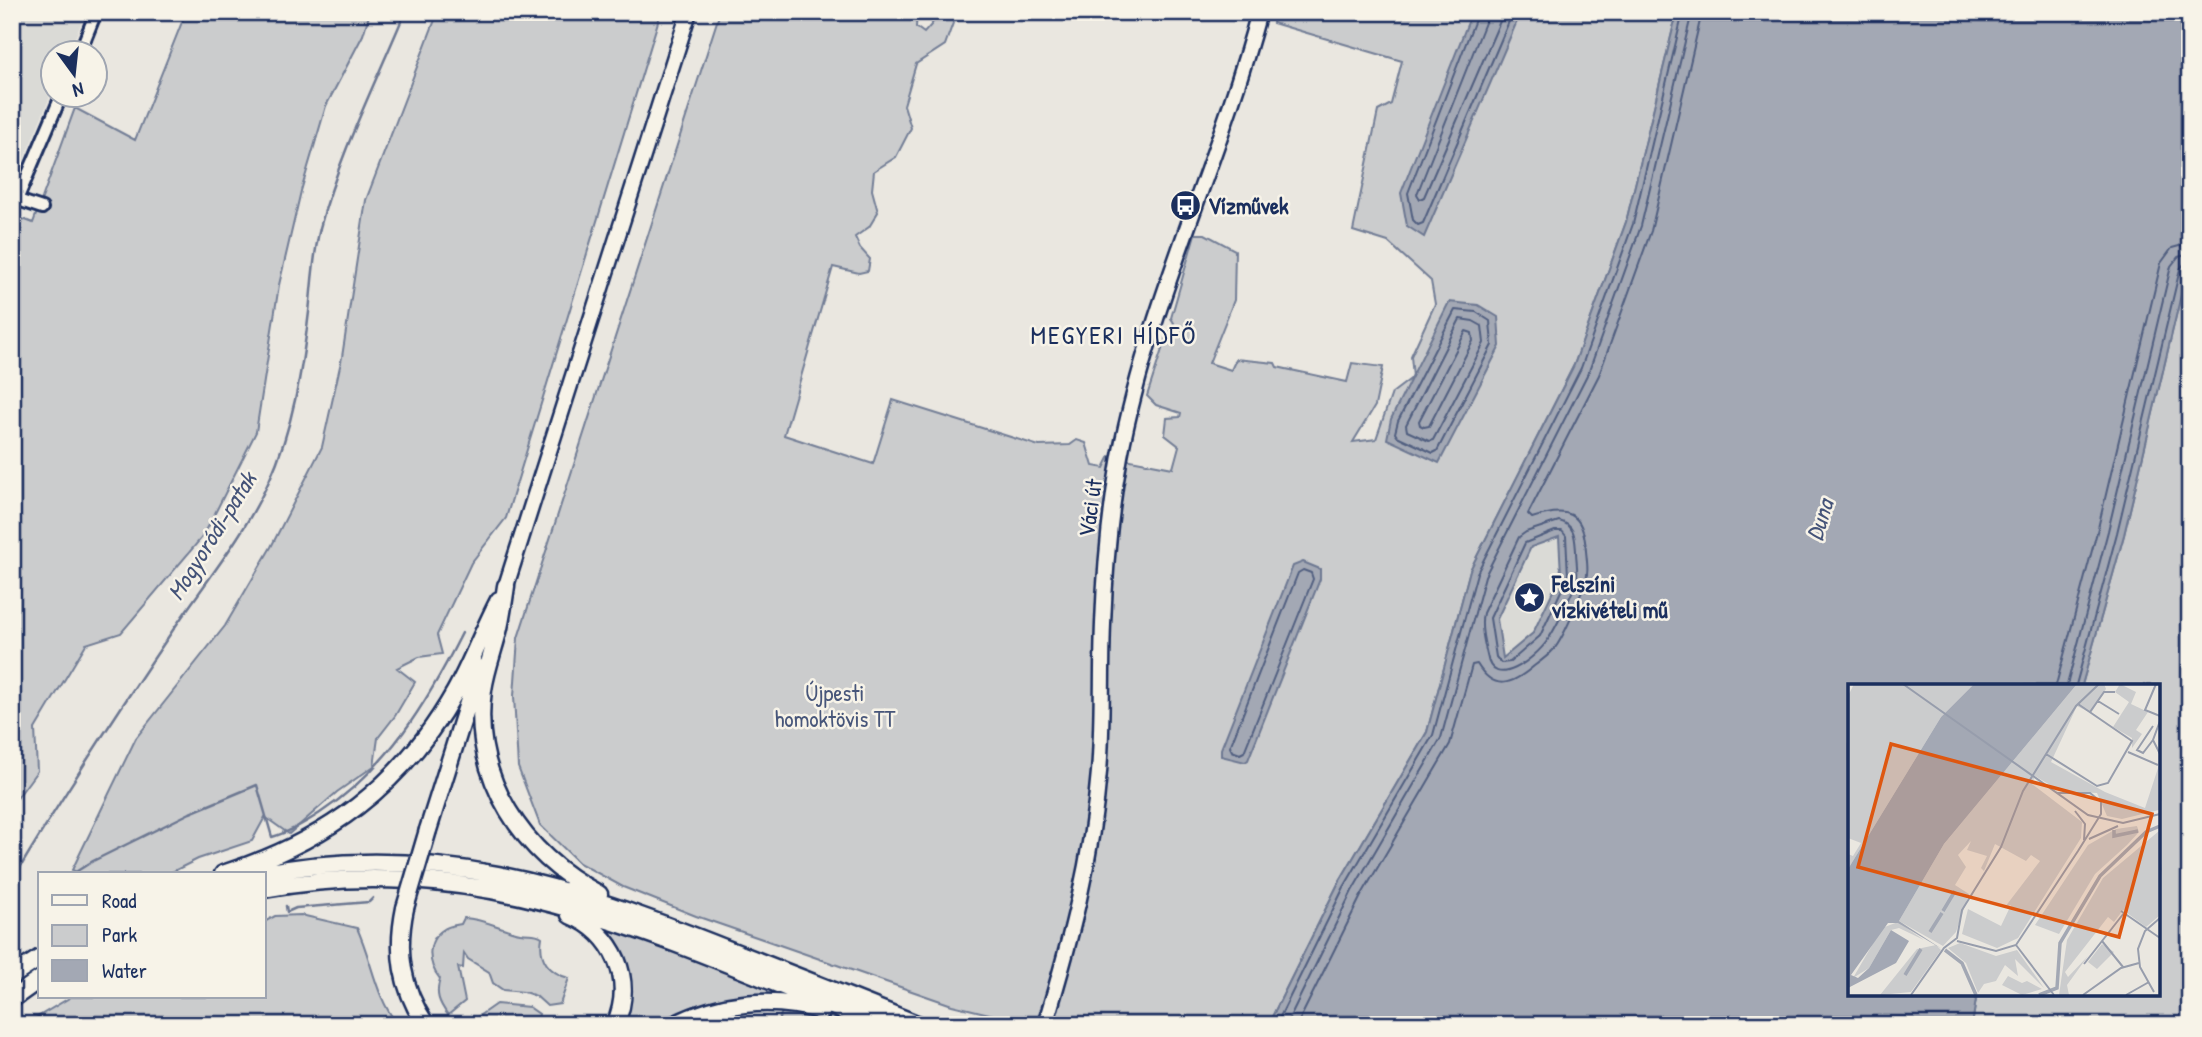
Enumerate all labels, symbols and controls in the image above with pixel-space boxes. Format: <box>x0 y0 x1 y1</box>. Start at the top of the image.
north arrow <box>38 38 108 108</box>
text: N <box>70 77 87 104</box>
bus stop icon: Vízművek <box>1168 189 1202 223</box>
place label: Vízművek <box>1208 190 1289 221</box>
district label: MEGYERI HÍDFŐ <box>1030 317 1198 352</box>
water label: Mogyoródi-patak <box>159 464 265 606</box>
street label: Váci út <box>1070 476 1109 539</box>
water label: Duna <box>1798 493 1841 544</box>
place label: Felszíni vízkivételi mű <box>1551 568 1669 625</box>
place icon: Felszíni vízkivételi mű <box>1512 580 1546 614</box>
park label: Újpesti homoktövis TT <box>775 677 896 734</box>
inset map <box>1848 684 2160 995</box>
legend <box>38 872 266 998</box>
text: Road <box>102 886 136 915</box>
text: Park <box>102 920 137 949</box>
text: Water <box>102 956 147 985</box>

